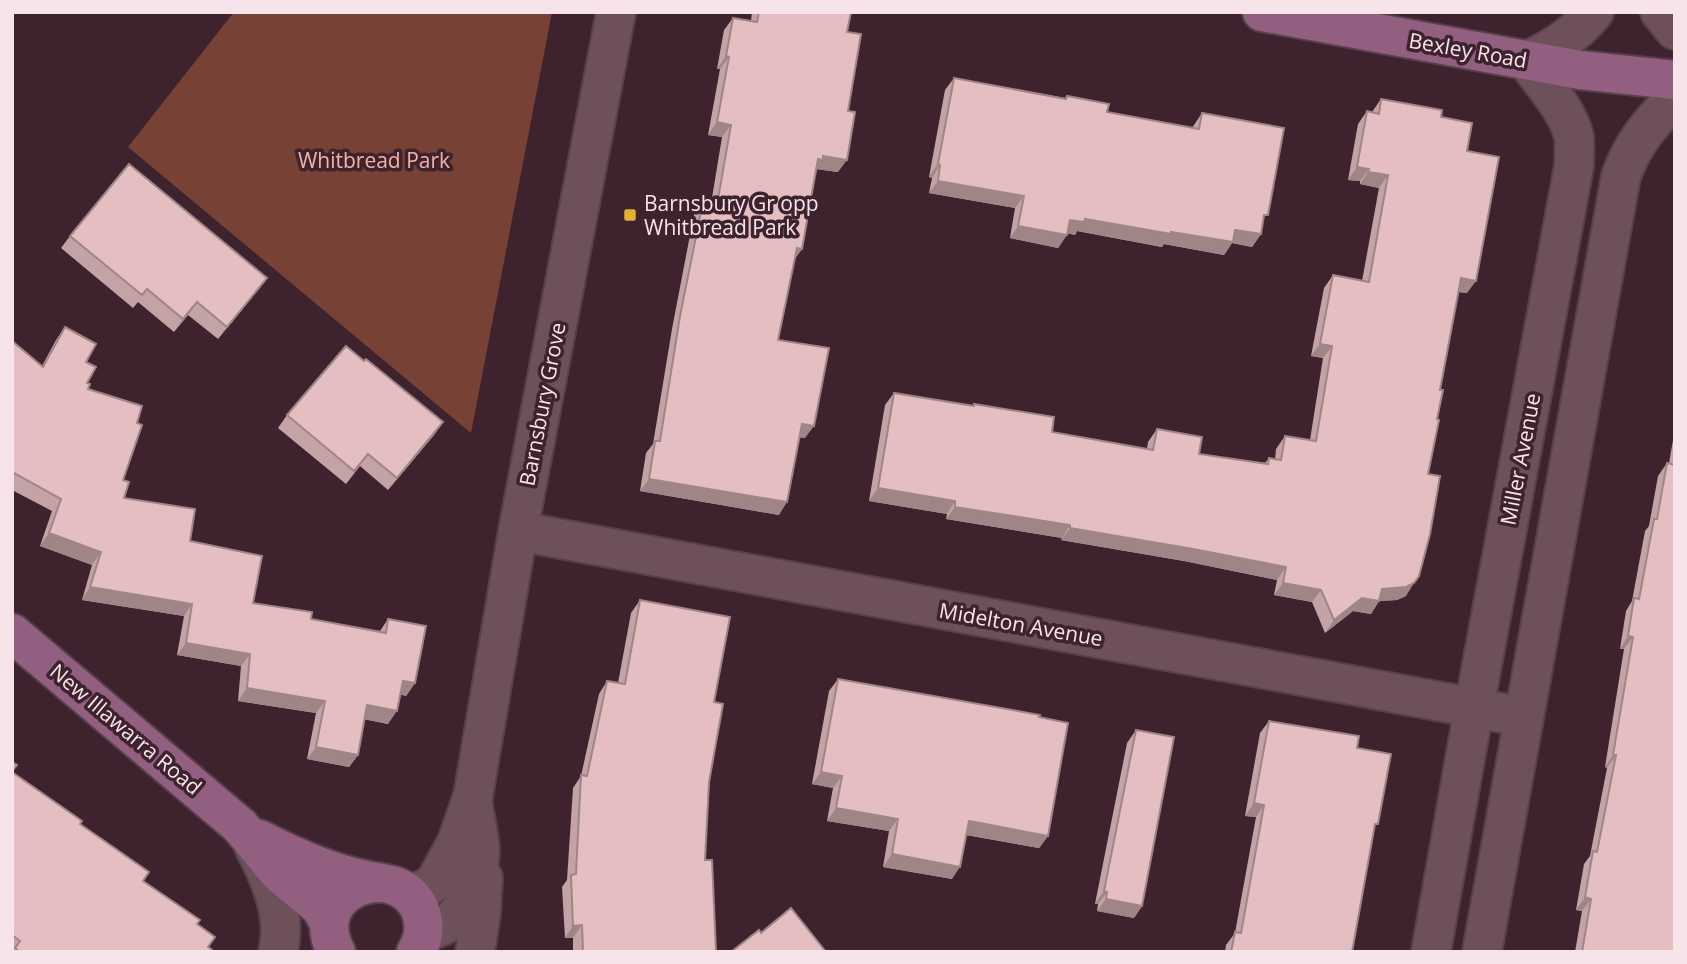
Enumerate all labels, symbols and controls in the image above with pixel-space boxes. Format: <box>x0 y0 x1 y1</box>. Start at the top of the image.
street label: Bexley Road <box>1407 26 1529 74</box>
park label: Whitbread Park <box>298 146 450 174</box>
place label: Barnsbury Gr opp Whitbread Park <box>644 189 819 241</box>
marker: Barnsbury Gr opp Whitbread Park <box>622 207 638 223</box>
street label: Barnsbury Grove <box>512 320 572 488</box>
street label: Miller Avenue <box>1493 391 1547 527</box>
street label: Midelton Avenue <box>937 596 1105 652</box>
street label: New Illawarra Road <box>44 657 208 801</box>

